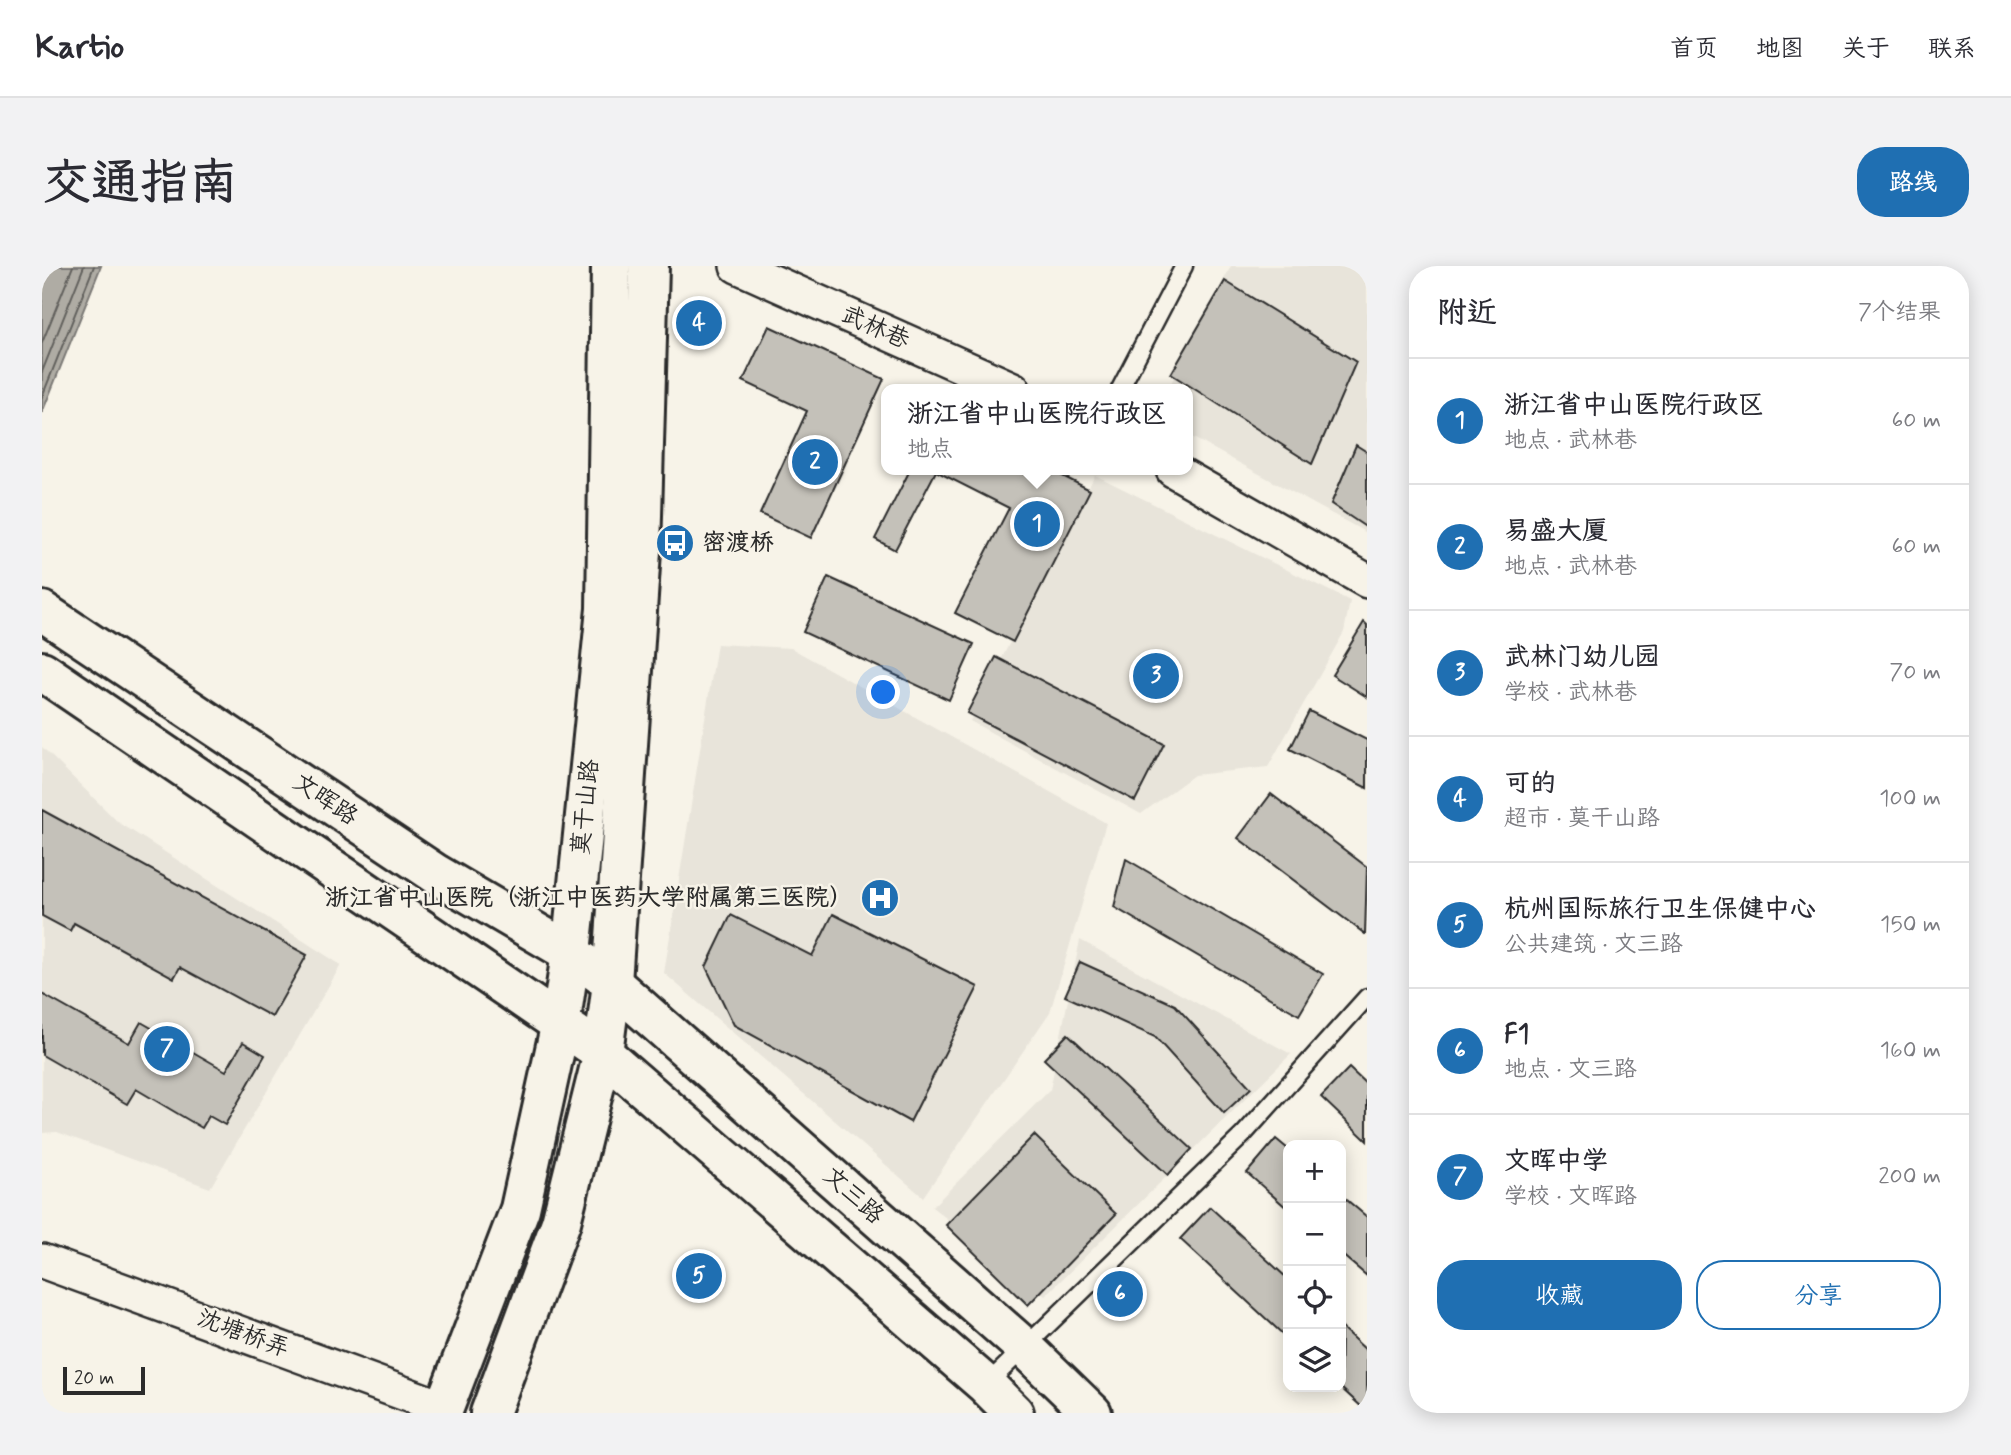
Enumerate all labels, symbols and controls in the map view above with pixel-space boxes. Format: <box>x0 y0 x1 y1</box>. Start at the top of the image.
text: Kartio <box>35 26 124 70</box>
text: 首页 <box>1670 34 1718 65</box>
text: 地图 <box>1756 34 1804 65</box>
text: 关于 <box>1842 34 1890 65</box>
text: 联系 <box>1928 34 1976 65</box>
button: 路线 <box>1857 147 1969 217</box>
text: 交通指南 <box>42 152 238 217</box>
text: 附近 <box>1437 294 1497 333</box>
pin: 4 <box>676 297 722 349</box>
text: 7个结果 <box>1858 298 1941 328</box>
street label: 武林巷 <box>836 299 914 357</box>
popup <box>881 384 1193 475</box>
text: 浙江省中山医院行政区 <box>1504 389 1764 423</box>
text: 浙江省中山医院行政区 <box>907 398 1167 432</box>
text: 1 <box>1455 406 1465 436</box>
text: 60 m <box>1892 406 1941 436</box>
text: 地点 · 武林巷 <box>1504 426 1637 456</box>
text: 地点 <box>907 435 953 465</box>
pin: 2 <box>792 436 838 488</box>
pin: 1 <box>1014 498 1060 550</box>
text: 易盛大厦 <box>1504 515 1608 549</box>
bus stop icon: 密渡桥 <box>654 522 696 564</box>
place label: 密渡桥 <box>702 528 774 559</box>
text: 2 <box>1454 532 1466 562</box>
text: 60 m <box>1892 532 1941 562</box>
text: 地点 · 武林巷 <box>1504 552 1637 582</box>
text: 武林门幼儿园 <box>1504 641 1660 675</box>
pin: 3 <box>1133 650 1179 702</box>
text: 3 <box>1455 658 1465 688</box>
text: 70 m <box>1889 658 1941 688</box>
your location <box>866 675 900 709</box>
text: 学校 · 武林巷 <box>1504 678 1637 708</box>
street label: 莫干山路 <box>566 758 606 856</box>
street label: 文晖路 <box>286 767 364 833</box>
text: 可的 <box>1504 767 1556 801</box>
text: 4 <box>1453 784 1467 814</box>
text: 100 m <box>1879 784 1941 814</box>
text: 超市 · 莫干山路 <box>1504 804 1660 834</box>
hospital icon: 浙江省中山医院（浙江中医药大学附属第三医院） <box>859 877 901 919</box>
place label: 浙江省中山医院（浙江中医药大学附属第三医院） <box>325 883 853 914</box>
text: 杭州国际旅行卫生保健中心 <box>1504 893 1816 927</box>
text: 5 <box>1453 910 1467 940</box>
text: 150 m <box>1880 910 1941 940</box>
text: 公共建筑 · 文三路 <box>1504 930 1683 960</box>
text: F1 <box>1504 1018 1529 1052</box>
pin: 7 <box>144 1023 190 1075</box>
text: 6 <box>1454 1036 1466 1066</box>
text: 160 m <box>1880 1036 1941 1066</box>
text: 地点 · 文三路 <box>1504 1055 1637 1085</box>
map controls <box>1283 1140 1346 1392</box>
button: + <box>1283 1140 1346 1203</box>
text: 文晖中学 <box>1504 1145 1608 1179</box>
street label: 文三路 <box>816 1160 890 1232</box>
text: 7 <box>1453 1162 1467 1192</box>
text: 200 m <box>1878 1162 1941 1192</box>
text: 学校 · 文晖路 <box>1504 1182 1637 1212</box>
button: − <box>1283 1203 1346 1266</box>
pin: 5 <box>676 1250 722 1302</box>
button: 收藏 <box>1437 1260 1682 1330</box>
button: 分享 <box>1696 1260 1941 1330</box>
button: locate <box>1283 1266 1346 1329</box>
pin: 6 <box>1097 1268 1143 1320</box>
street label: 沈塘桥弄 <box>193 1303 293 1365</box>
button: layers <box>1283 1329 1346 1392</box>
scale bar <box>63 1364 145 1396</box>
text: 20 m <box>74 1366 114 1391</box>

